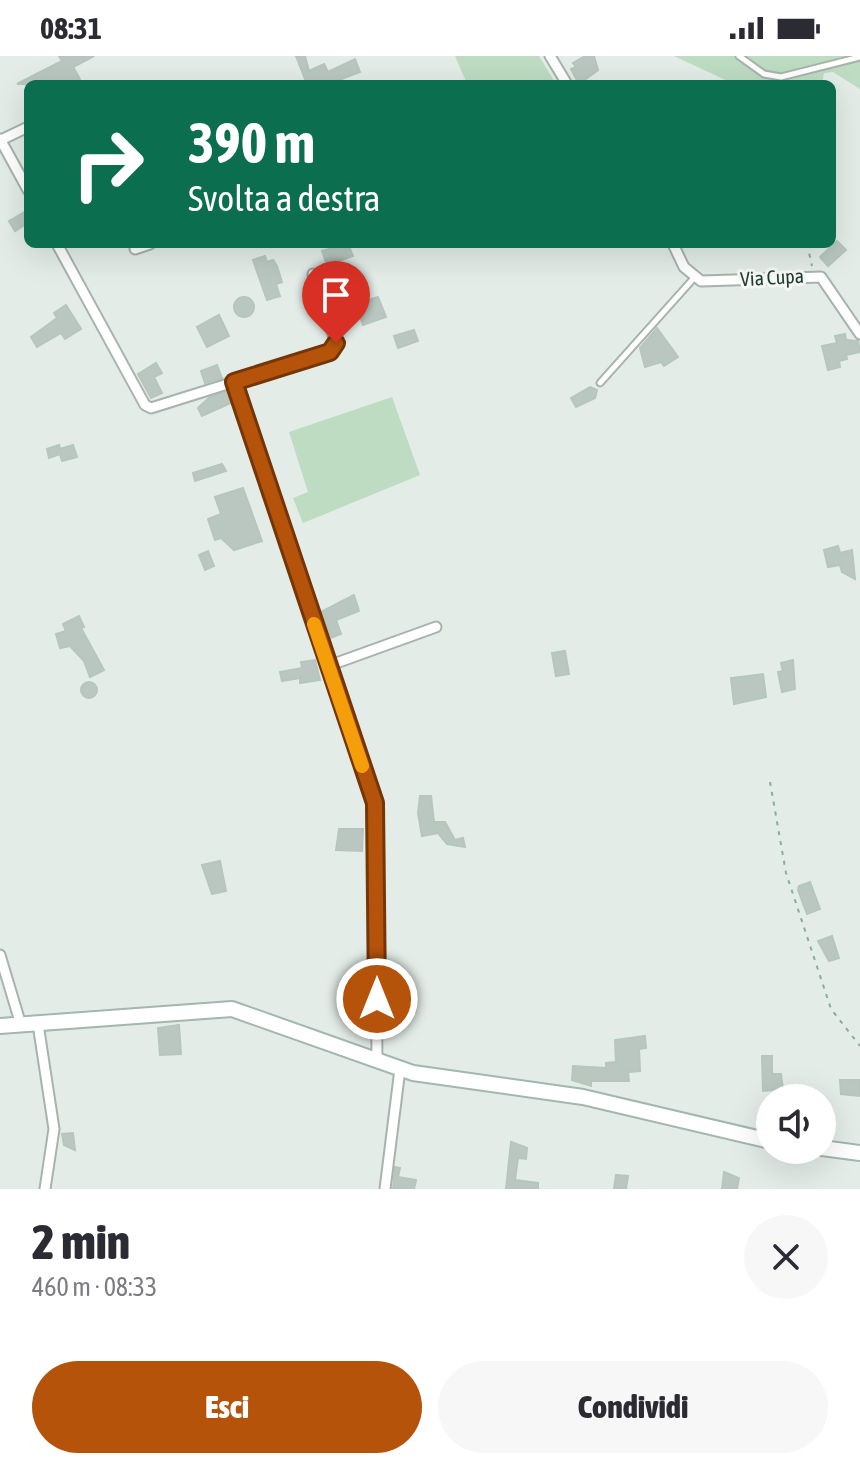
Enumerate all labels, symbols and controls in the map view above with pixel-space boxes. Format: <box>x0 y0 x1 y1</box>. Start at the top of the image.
text: 08:31 <box>40 11 102 45</box>
text: 390 m <box>188 111 315 175</box>
icon: right <box>56 112 160 216</box>
text: Svolta a destra <box>188 177 381 219</box>
pin <box>302 261 370 343</box>
street label: Via Cupa <box>739 264 805 290</box>
icon: arrive <box>314 273 358 317</box>
position arrow <box>335 957 419 1041</box>
map controls <box>756 1084 836 1164</box>
button: sound <box>756 1084 836 1164</box>
text: 2 min <box>32 1214 130 1269</box>
button: close <box>744 1215 828 1299</box>
text: 460 m · 08:33 <box>32 1272 157 1302</box>
button: Esci <box>32 1361 422 1453</box>
button: Condividi <box>438 1361 828 1453</box>

